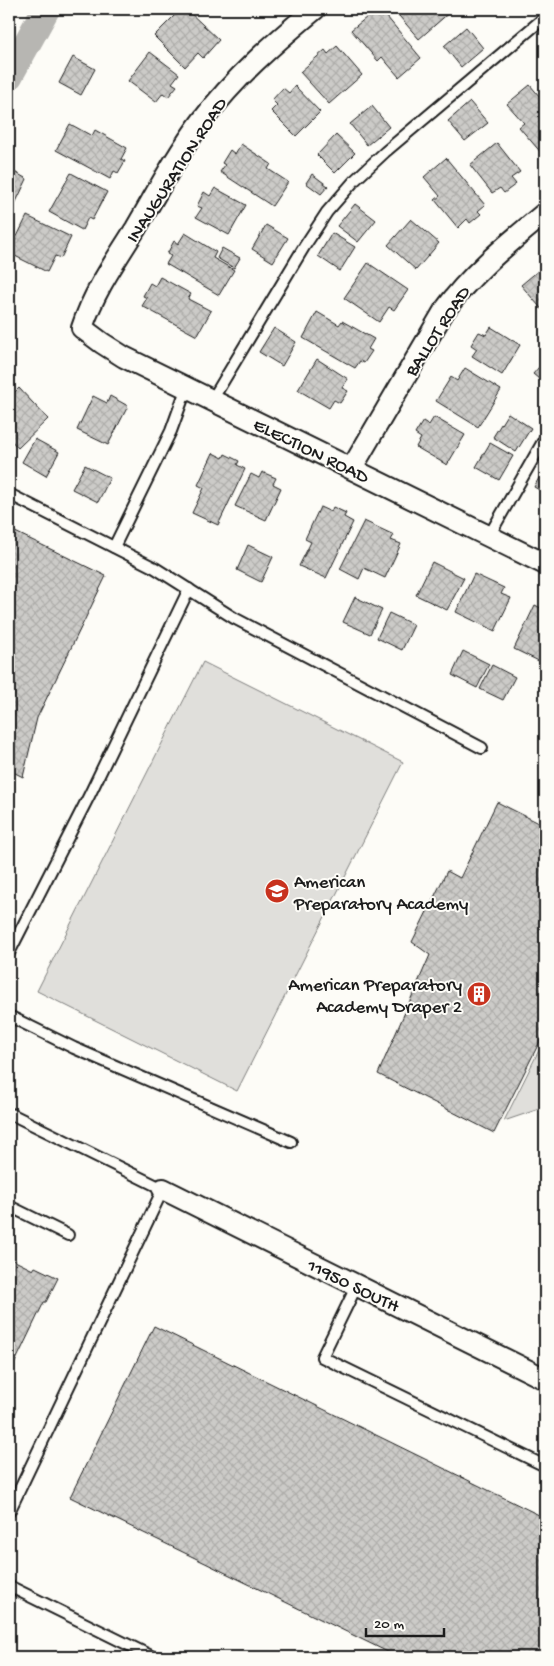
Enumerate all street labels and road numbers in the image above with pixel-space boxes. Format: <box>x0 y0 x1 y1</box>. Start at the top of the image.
street label: INAUGURATION ROAD <box>122 93 234 248</box>
street label: BALLOT ROAD <box>401 282 477 382</box>
street label: ELECTION ROAD <box>249 414 373 490</box>
street label: 11950 SOUTH <box>302 1255 402 1319</box>

